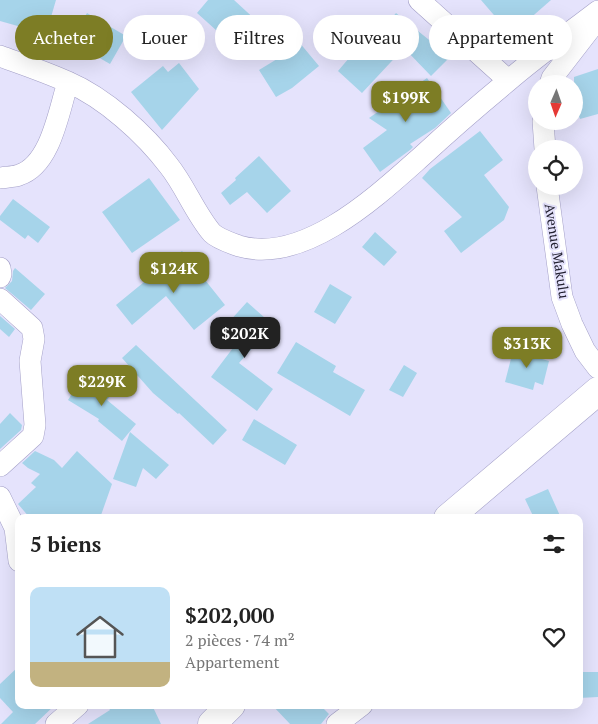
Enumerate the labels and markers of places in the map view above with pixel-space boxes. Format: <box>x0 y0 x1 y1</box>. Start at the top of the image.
pin: $199K <box>371 80 441 123</box>
pin: $124K <box>139 252 209 294</box>
pin: $202K <box>210 316 280 359</box>
pin: $313K <box>492 326 562 369</box>
pin: $229K <box>67 364 137 407</box>

